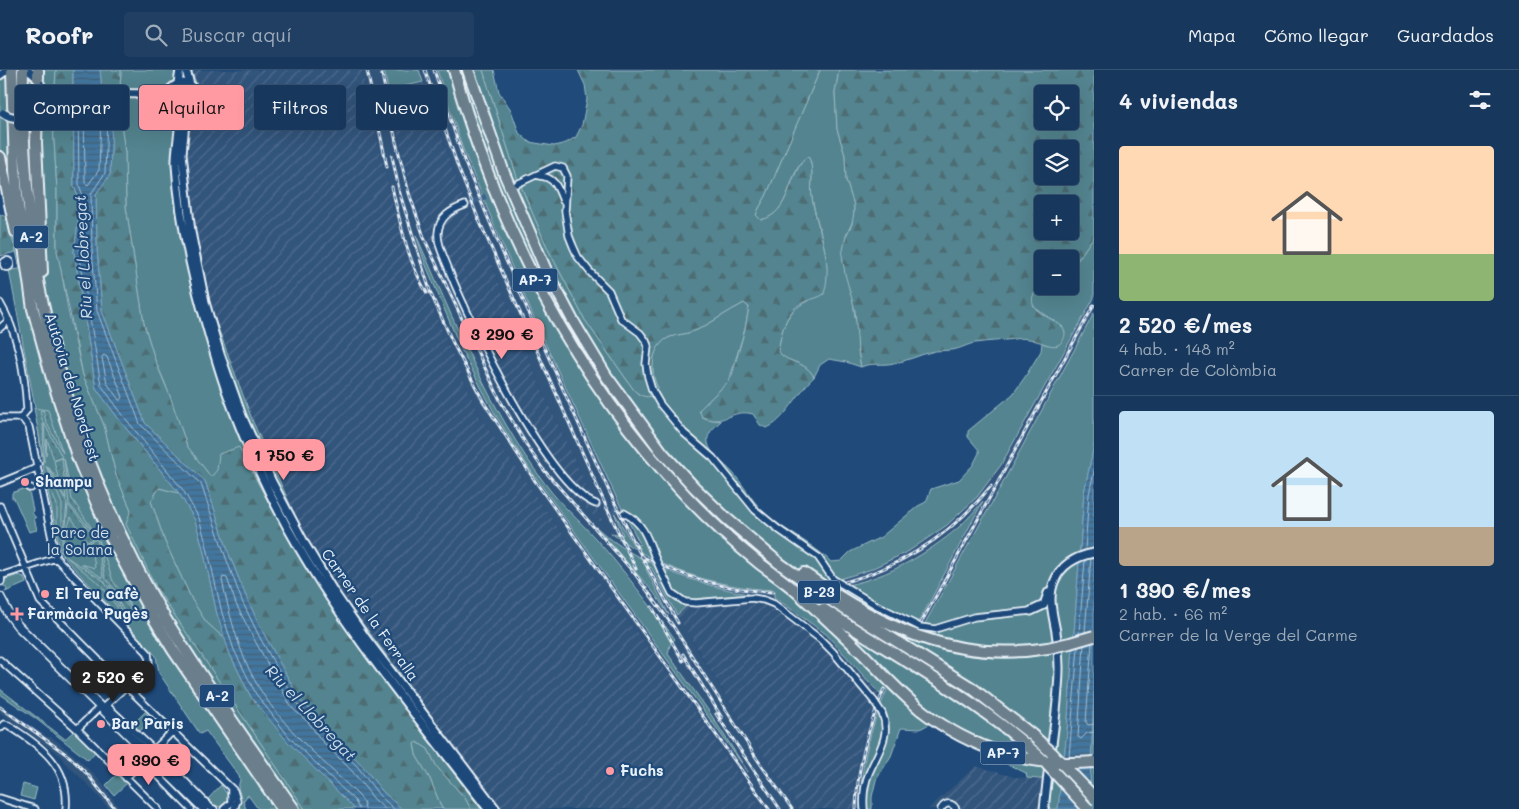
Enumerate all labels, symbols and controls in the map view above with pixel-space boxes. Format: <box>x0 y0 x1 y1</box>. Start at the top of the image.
search box <box>124 12 474 57</box>
text: Roofr <box>25 19 94 50</box>
icon: search <box>142 21 170 49</box>
text: Buscar aquí <box>182 22 292 47</box>
text: Mapa <box>1188 23 1236 47</box>
text: Cómo llegar <box>1264 23 1369 47</box>
text: Guardados <box>1397 23 1494 47</box>
chip: Comprar <box>15 85 129 130</box>
chip: Alquilar <box>139 85 244 130</box>
chip: Filtros <box>254 85 346 130</box>
chip: Nuevo <box>356 85 447 130</box>
map controls <box>1034 85 1079 295</box>
button: locate <box>1034 85 1079 130</box>
icon: filters <box>1466 86 1494 114</box>
text: 4 viviendas <box>1119 87 1238 114</box>
button: layers <box>1034 140 1079 185</box>
icon: home <box>1262 178 1352 268</box>
water label: Riu el Llobregat <box>69 194 96 320</box>
button: + <box>1034 195 1079 240</box>
road number: A-2 <box>14 226 48 248</box>
button: − <box>1034 250 1079 295</box>
road number: AP-7 <box>512 268 558 292</box>
street label: Autovia del Nord-est <box>41 310 105 464</box>
text: 2 520 €/mes <box>1119 311 1252 338</box>
pin: 3 290 € <box>456 318 548 360</box>
text: 3 290 € <box>471 323 533 344</box>
text: 4 hab. · 148 m² <box>1119 338 1235 359</box>
text: Carrer de Colòmbia <box>1119 359 1277 380</box>
pin: 1 750 € <box>238 438 330 481</box>
text: 1 750 € <box>254 444 314 465</box>
icon: home <box>1262 444 1352 534</box>
place label: Shampu <box>35 471 92 491</box>
marker: Shampu <box>19 476 31 488</box>
park label: Parc de la Solana <box>47 522 113 559</box>
street label: Carrer de la Ferralla <box>318 544 424 685</box>
text: 1 390 €/mes <box>1119 576 1251 603</box>
road number: B-23 <box>798 581 840 604</box>
place label: El Teu cafè <box>55 583 139 603</box>
marker: El Teu cafè <box>39 588 51 600</box>
place label: Farmàcia Pugès <box>27 603 148 623</box>
text: 2 hab. · 66 m² <box>1119 603 1227 624</box>
marker: Farmàcia Pugès <box>11 608 23 620</box>
text: Carrer de la Verge del Carme <box>1119 624 1358 645</box>
pin: 2 520 € <box>67 660 159 703</box>
water label: Riu el Llobregat <box>261 660 361 765</box>
text: 2 520 € <box>82 666 144 687</box>
road number: A-2 <box>200 684 234 708</box>
place label: Bar Paris <box>111 713 183 733</box>
marker: Bar Paris <box>95 718 107 730</box>
road number: AP-7 <box>980 741 1026 764</box>
pin: 1 390 € <box>103 744 195 786</box>
text: 1 390 € <box>118 749 180 770</box>
place label: Fuchs <box>620 760 663 780</box>
marker: Fuchs <box>604 765 616 777</box>

